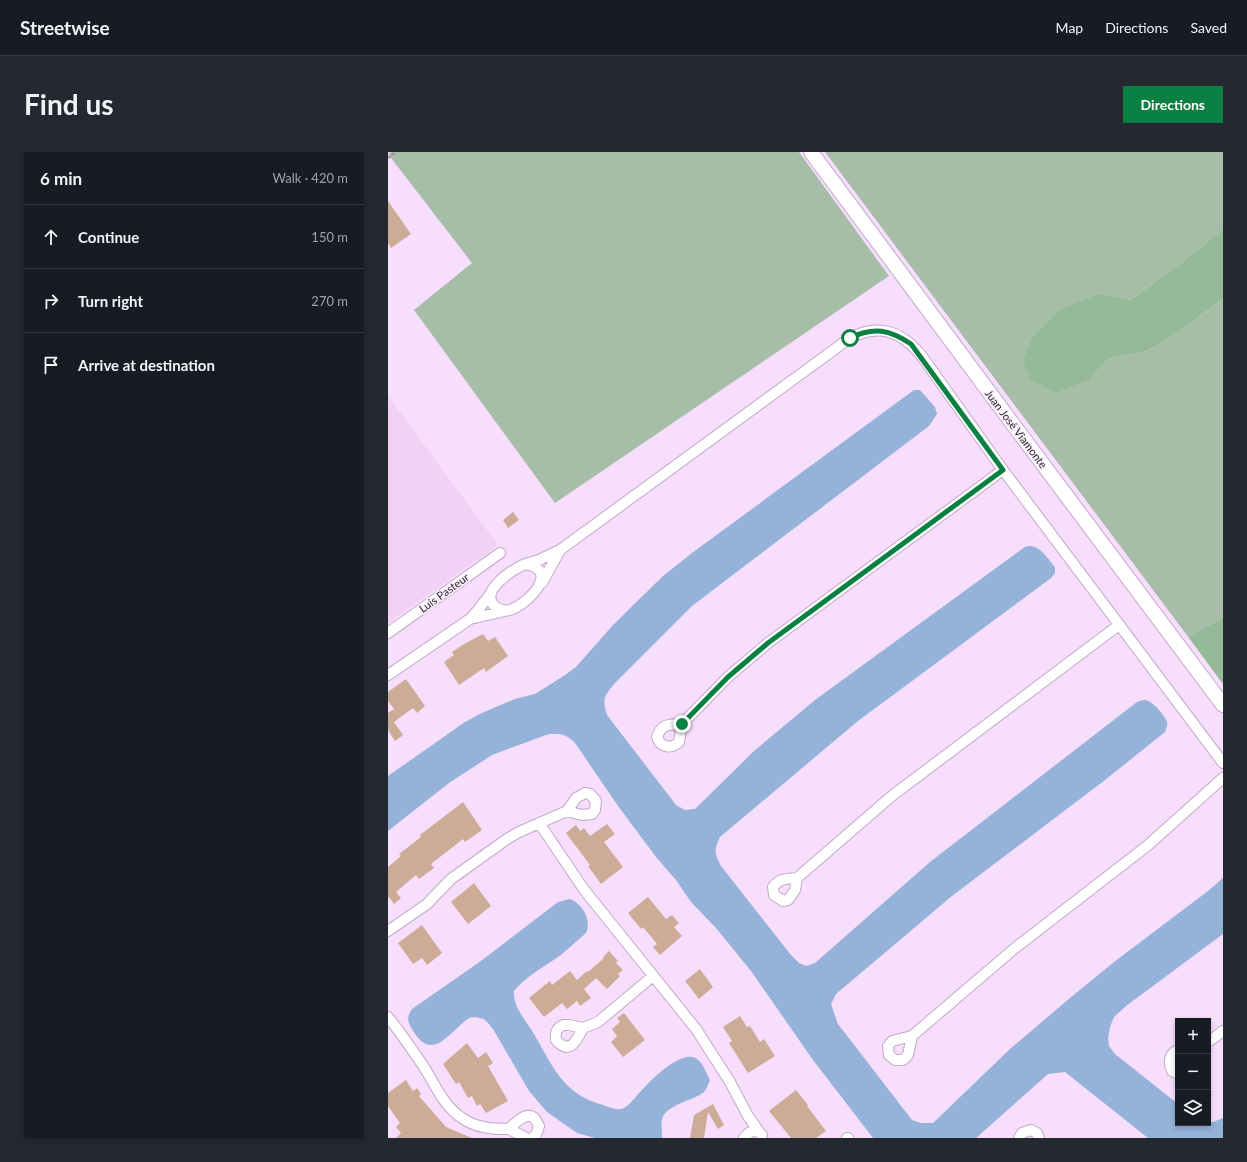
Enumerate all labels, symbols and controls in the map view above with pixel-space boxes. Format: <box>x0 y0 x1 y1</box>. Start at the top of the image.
text: Streetwise <box>20 16 110 39</box>
text: Map <box>1056 19 1083 36</box>
text: Directions <box>1105 19 1168 36</box>
text: Saved <box>1190 19 1227 36</box>
button: Directions <box>1123 86 1223 123</box>
text: Find us <box>24 87 114 121</box>
text: 6 min <box>40 168 82 189</box>
text: Walk · 420 m <box>272 170 348 186</box>
icon: ahead <box>40 226 62 248</box>
text: Continue <box>78 228 139 246</box>
text: 150 m <box>311 229 348 245</box>
icon: right <box>40 290 62 312</box>
text: Turn right <box>78 292 143 310</box>
text: 270 m <box>311 293 348 309</box>
route start <box>841 329 859 347</box>
icon: arrive <box>40 354 62 376</box>
text: Arrive at destination <box>78 356 215 374</box>
street label: Juan José Viamonte <box>983 387 1050 471</box>
street label: Luis Pasteur <box>416 570 471 615</box>
route end <box>673 715 691 733</box>
map controls <box>1175 1018 1211 1126</box>
button: + <box>1175 1018 1211 1054</box>
button: − <box>1175 1054 1211 1090</box>
button: layers <box>1175 1090 1211 1126</box>

